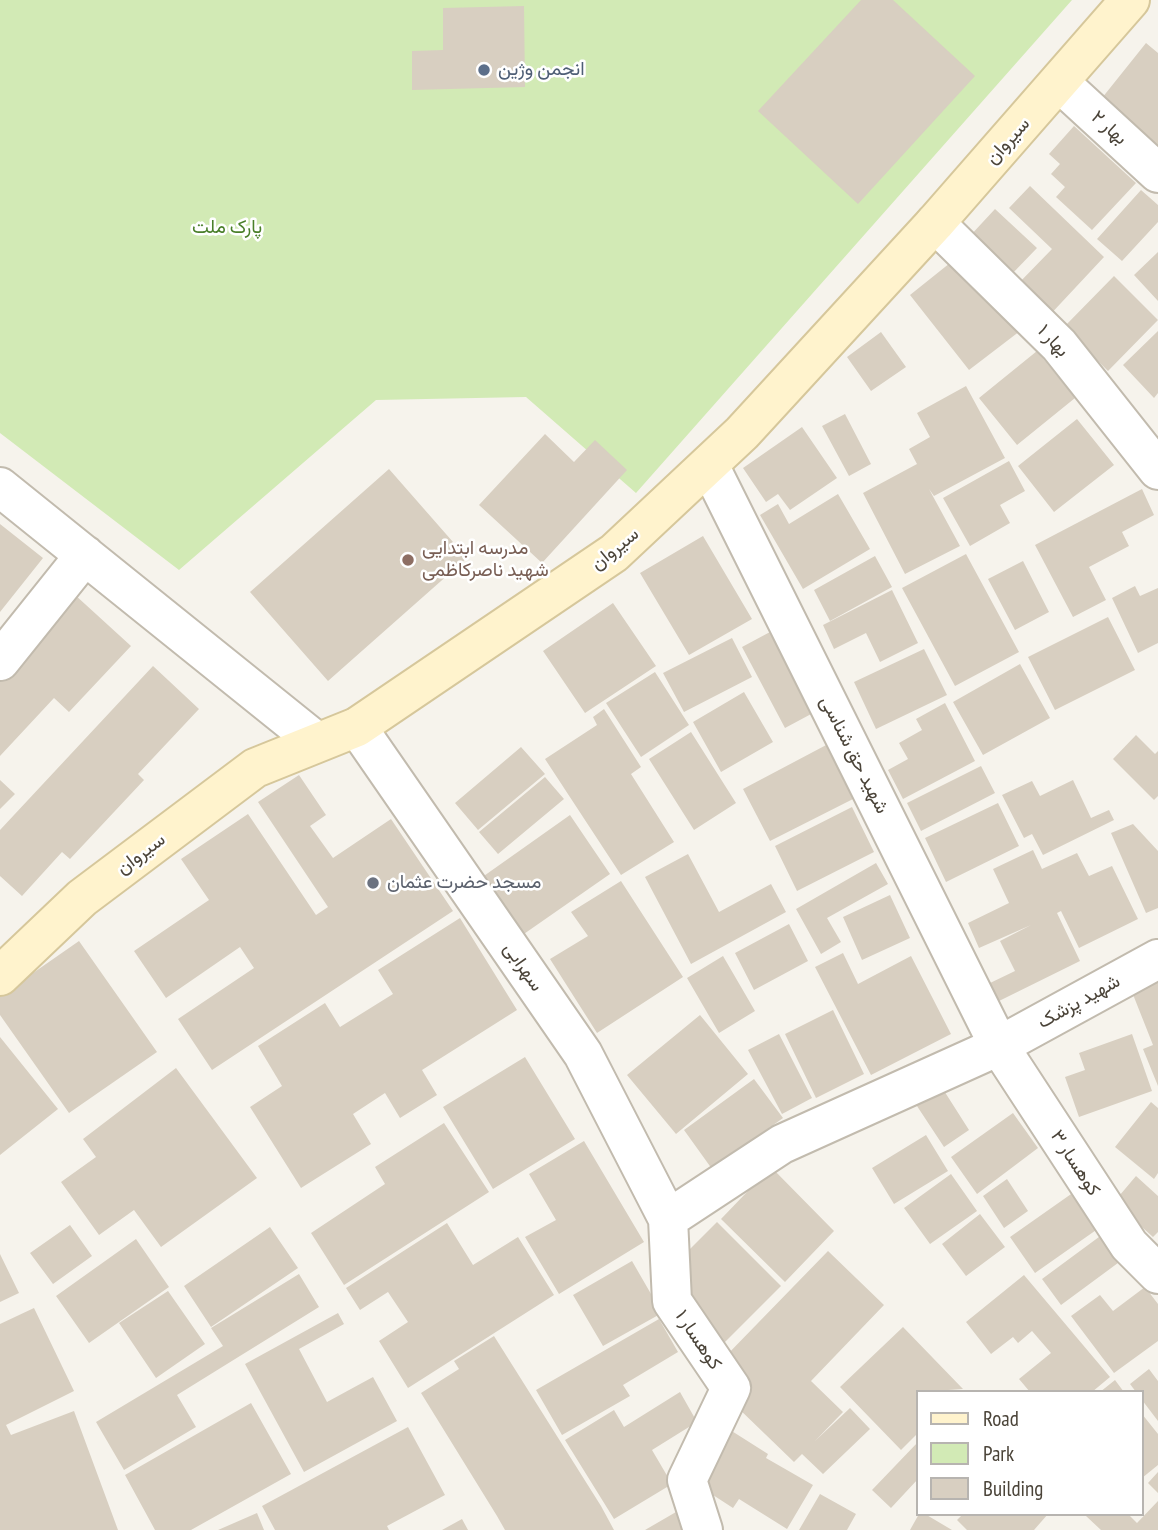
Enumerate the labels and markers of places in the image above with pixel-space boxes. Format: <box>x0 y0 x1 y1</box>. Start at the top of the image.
place label: انجمن وژین <box>498 59 585 81</box>
marker: انجمن وژین <box>476 62 492 78</box>
place label: مدرسه ابتدایی شهید ناصرکاظمی <box>422 538 549 582</box>
marker: مدرسه ابتدایی شهید ناصرکاظمی <box>400 552 416 568</box>
place label: مسجد حضرت عثمان <box>387 872 541 894</box>
marker: مسجد حضرت عثمان <box>365 875 381 891</box>

